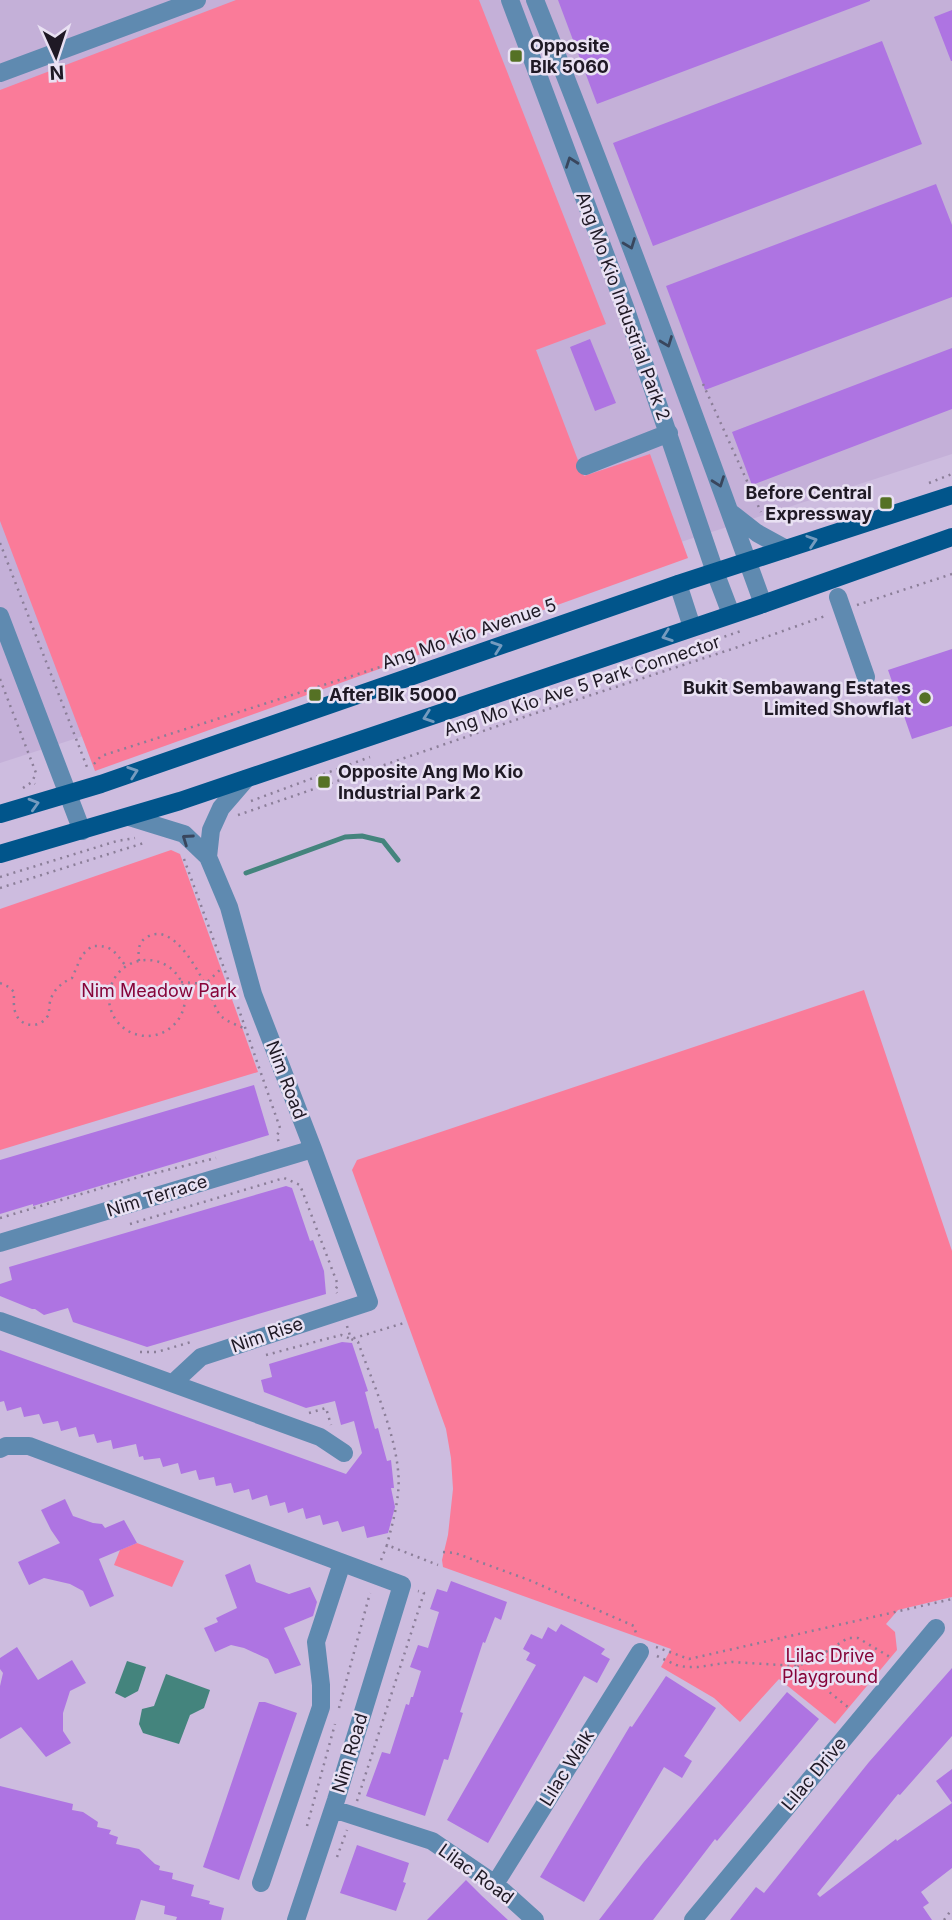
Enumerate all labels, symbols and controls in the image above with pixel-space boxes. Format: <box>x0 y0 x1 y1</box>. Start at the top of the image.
north arrow <box>21 21 91 91</box>
place label: Opposite Blk 5060 <box>530 35 610 77</box>
marker: Opposite Blk 5060 <box>508 48 524 64</box>
text: N <box>49 61 65 84</box>
one-way arrow <box>565 156 579 168</box>
street label: Ang Mo Kio Industrial Park 2 <box>572 189 675 423</box>
one-way arrow <box>622 238 636 250</box>
one-way arrow <box>658 335 672 347</box>
one-way arrow <box>711 476 725 488</box>
place label: Before Central Expressway <box>745 482 872 524</box>
marker: Before Central Expressway <box>878 495 894 511</box>
one-way arrow <box>806 535 818 549</box>
street label: Ang Mo Kio Avenue 5 <box>379 594 559 673</box>
one-way arrow <box>661 628 673 642</box>
street label: Ang Mo Kio Ave 5 Park Connector <box>441 631 723 740</box>
one-way arrow <box>491 641 503 655</box>
place label: Bukit Sembawang Estates Limited Showflat <box>683 677 911 719</box>
place label: After Blk 5000 <box>329 684 457 705</box>
marker: After Blk 5000 <box>307 687 323 703</box>
marker: Bukit Sembawang Estates Limited Showflat <box>917 690 933 706</box>
one-way arrow <box>423 709 435 723</box>
place label: Opposite Ang Mo Kio Industrial Park 2 <box>338 761 523 803</box>
one-way arrow <box>127 766 139 780</box>
marker: Opposite Ang Mo Kio Industrial Park 2 <box>316 774 332 790</box>
one-way arrow <box>28 798 40 813</box>
one-way arrow <box>182 835 195 847</box>
park label: Nim Meadow Park <box>81 980 237 1001</box>
street label: Nim Road <box>262 1038 311 1122</box>
street label: Nim Terrace <box>104 1170 210 1221</box>
street label: Nim Rise <box>228 1312 306 1357</box>
park label: Lilac Drive Playground <box>782 1645 878 1687</box>
street label: Nim Road <box>327 1710 372 1795</box>
street label: Lilac Walk <box>535 1726 598 1810</box>
street label: Lilac Drive <box>777 1733 850 1815</box>
street label: Lilac Road <box>435 1839 518 1908</box>

